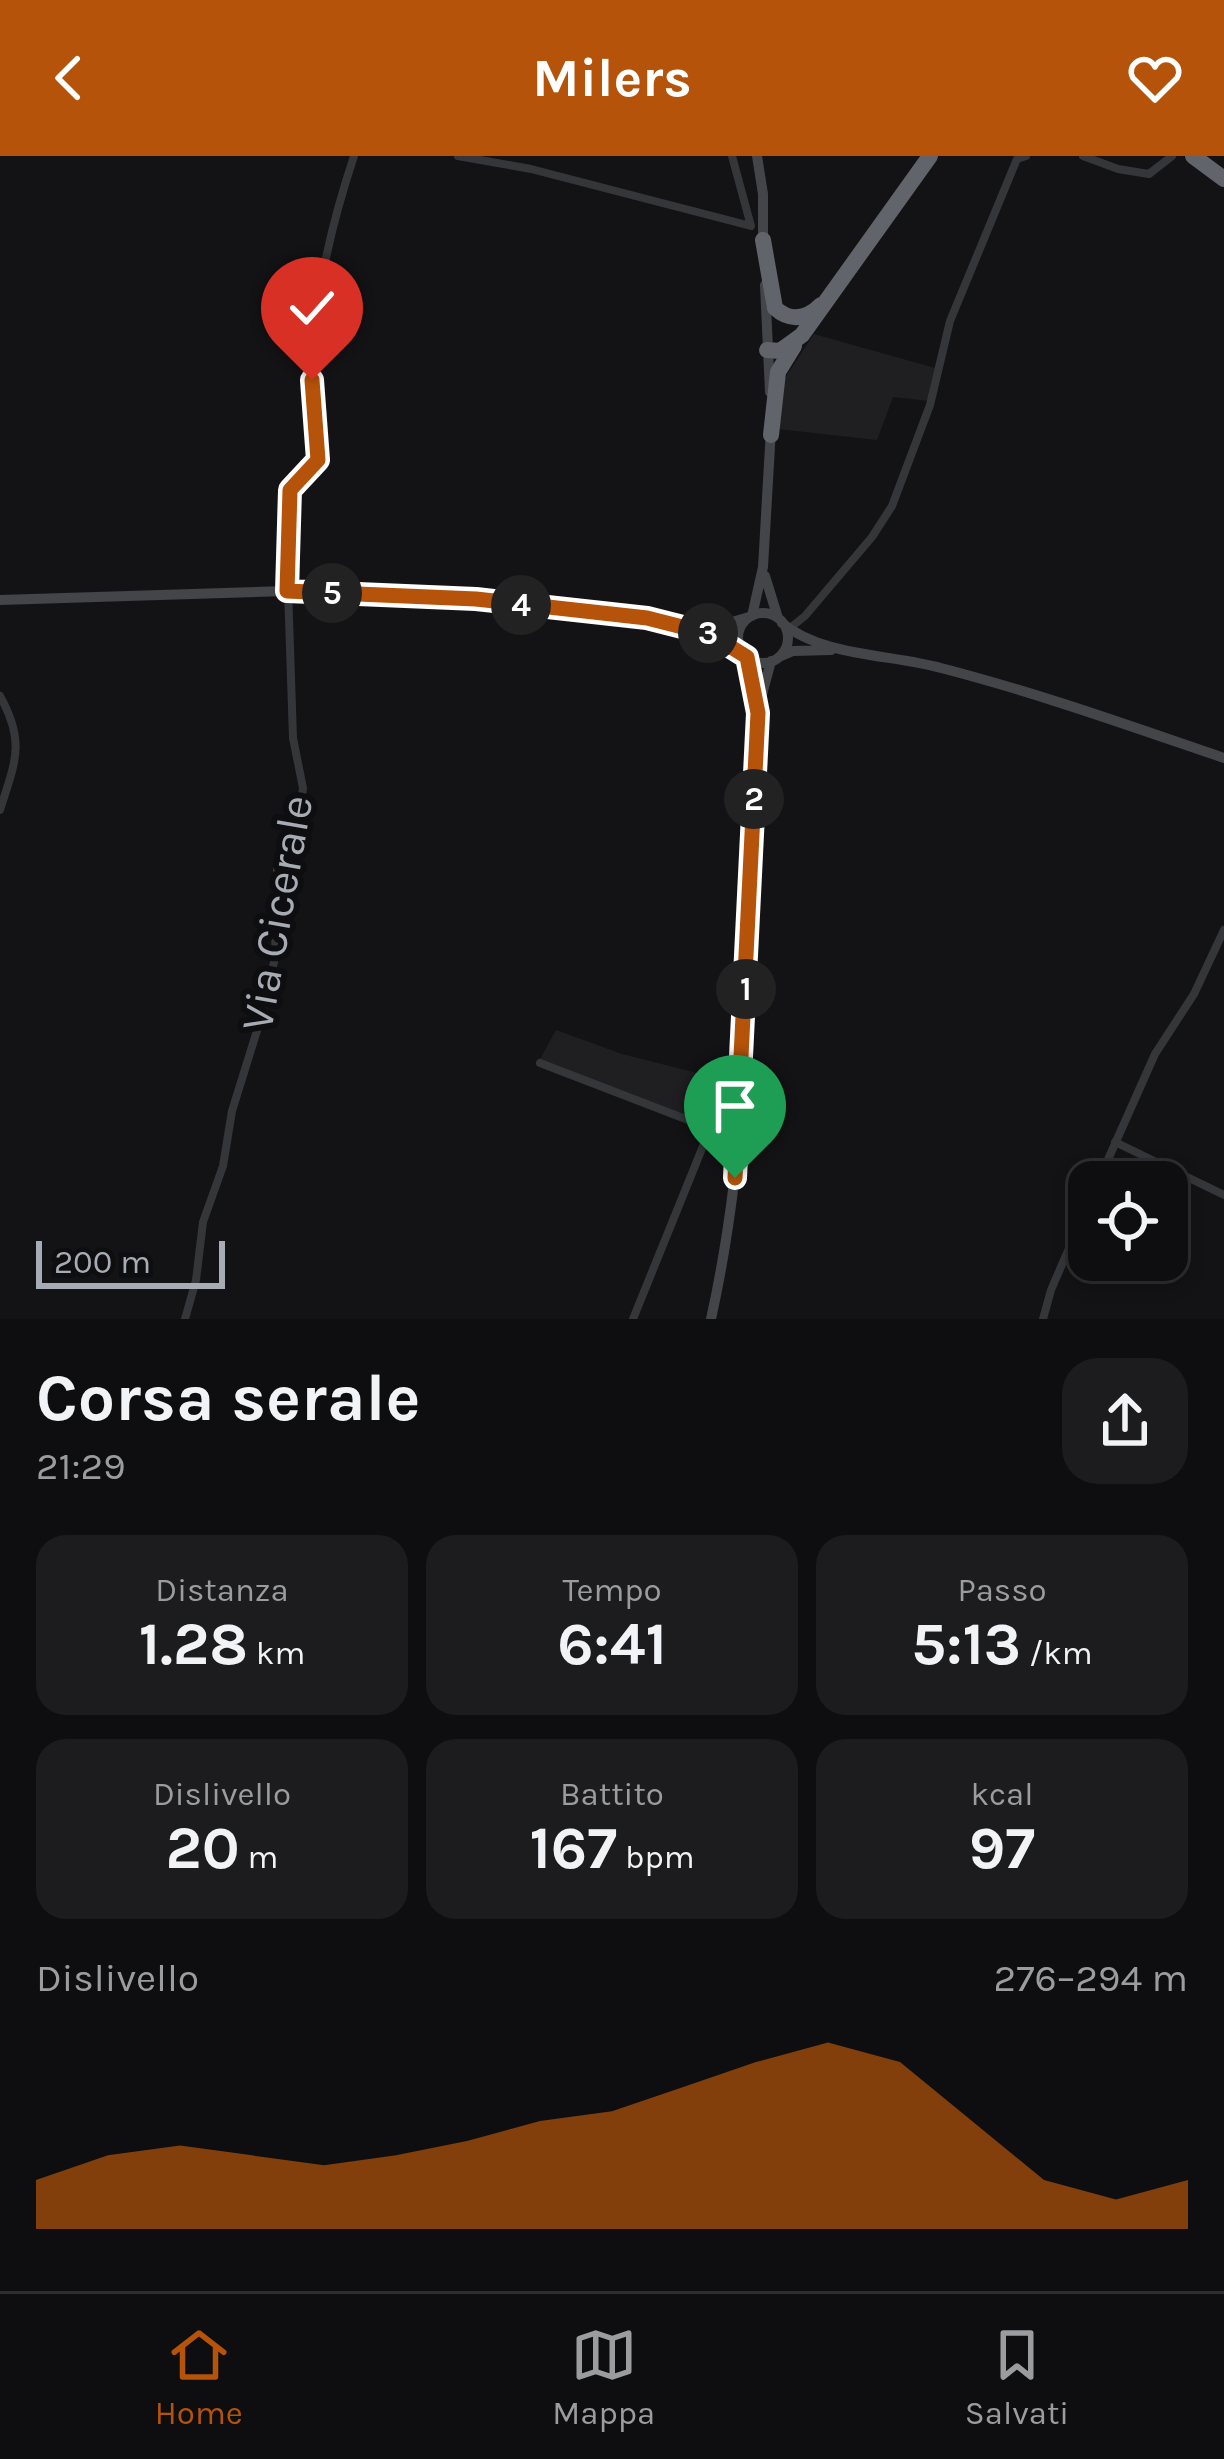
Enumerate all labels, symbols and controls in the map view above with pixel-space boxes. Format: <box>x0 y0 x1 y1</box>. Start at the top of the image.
icon: back <box>36 45 102 111</box>
icon: heart <box>1122 45 1188 111</box>
text: Milers <box>532 46 692 110</box>
pin <box>261 257 363 380</box>
icon: check <box>279 275 345 341</box>
pin: 5 <box>302 563 362 623</box>
text: 5 <box>322 574 342 612</box>
pin: 4 <box>491 575 551 635</box>
text: 4 <box>511 586 531 624</box>
pin: 3 <box>678 603 738 663</box>
text: 3 <box>698 614 718 652</box>
pin: 2 <box>724 769 784 829</box>
text: 2 <box>744 780 764 818</box>
street label: Via Cicerale <box>231 791 323 1035</box>
pin: 1 <box>716 959 776 1019</box>
text: 1 <box>740 970 752 1008</box>
pin <box>684 1055 786 1178</box>
icon: arrive <box>702 1073 768 1139</box>
map controls <box>1068 1161 1188 1281</box>
button: locate <box>1068 1161 1188 1281</box>
scale bar <box>36 1235 225 1288</box>
text: 200 m <box>54 1243 151 1281</box>
button: share <box>1062 1358 1188 1484</box>
text: Corsa serale <box>36 1359 421 1437</box>
text: 21:29 <box>36 1443 126 1489</box>
text: Distanza <box>155 1571 289 1609</box>
text: Tempo <box>562 1571 662 1609</box>
text: Passo <box>957 1571 1047 1609</box>
text: 1.28 <box>139 1609 248 1679</box>
text: 6:41 <box>557 1609 667 1679</box>
text: 5:13 <box>911 1609 1021 1679</box>
text: km <box>248 1634 305 1672</box>
text: /km <box>1021 1634 1093 1672</box>
text: Dislivello <box>153 1775 291 1813</box>
text: Battito <box>560 1775 664 1813</box>
text: kcal <box>970 1775 1034 1813</box>
text: 20 <box>166 1813 240 1883</box>
text: 167 <box>529 1813 617 1883</box>
text: 97 <box>969 1813 1035 1883</box>
text: m <box>240 1838 278 1876</box>
text: bpm <box>617 1838 695 1876</box>
text: Dislivello <box>36 1955 199 2001</box>
text: 276–294 m <box>994 1955 1188 2001</box>
tab: Home <box>155 2322 243 2432</box>
tab: Mappa <box>552 2322 655 2432</box>
tab: Salvati <box>965 2322 1069 2432</box>

